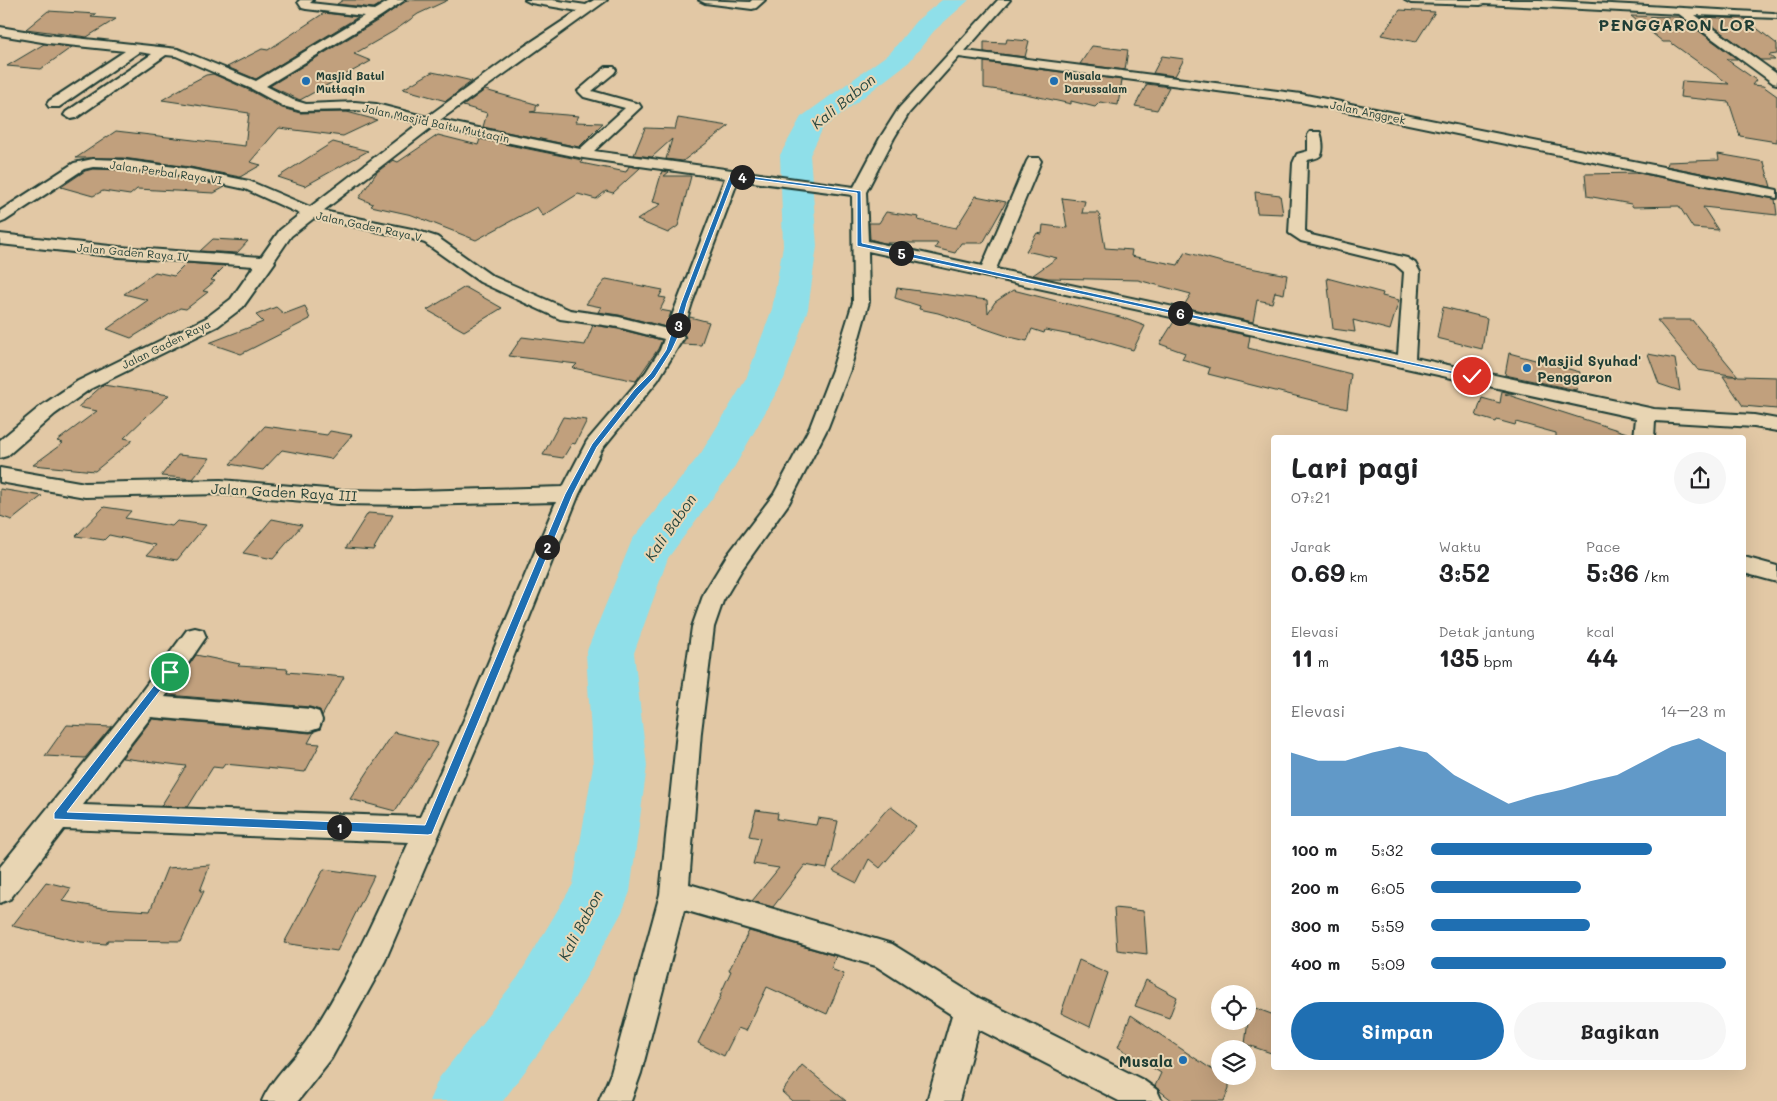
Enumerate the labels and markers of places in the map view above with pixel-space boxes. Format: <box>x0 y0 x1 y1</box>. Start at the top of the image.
place label: Masjid Batul Muttaqin <box>316 68 384 96</box>
place label: Musala Darussalam <box>1064 68 1127 96</box>
marker: Masjid Batul Muttaqin <box>300 75 312 87</box>
marker: Musala Darussalam <box>1048 75 1060 87</box>
pin: 4 <box>730 164 754 190</box>
pin: 5 <box>888 240 914 266</box>
pin: 6 <box>1168 300 1192 326</box>
pin: 3 <box>666 312 690 338</box>
place label: Masjid Syuhad' Penggaron <box>1537 351 1642 386</box>
pin <box>1451 355 1493 397</box>
marker: Masjid Syuhad' Penggaron <box>1521 362 1533 374</box>
pin: 2 <box>534 534 560 560</box>
pin <box>149 651 191 693</box>
pin: 1 <box>326 814 352 840</box>
place label: Musala <box>1119 1050 1173 1071</box>
marker: Musala <box>1177 1054 1189 1066</box>

